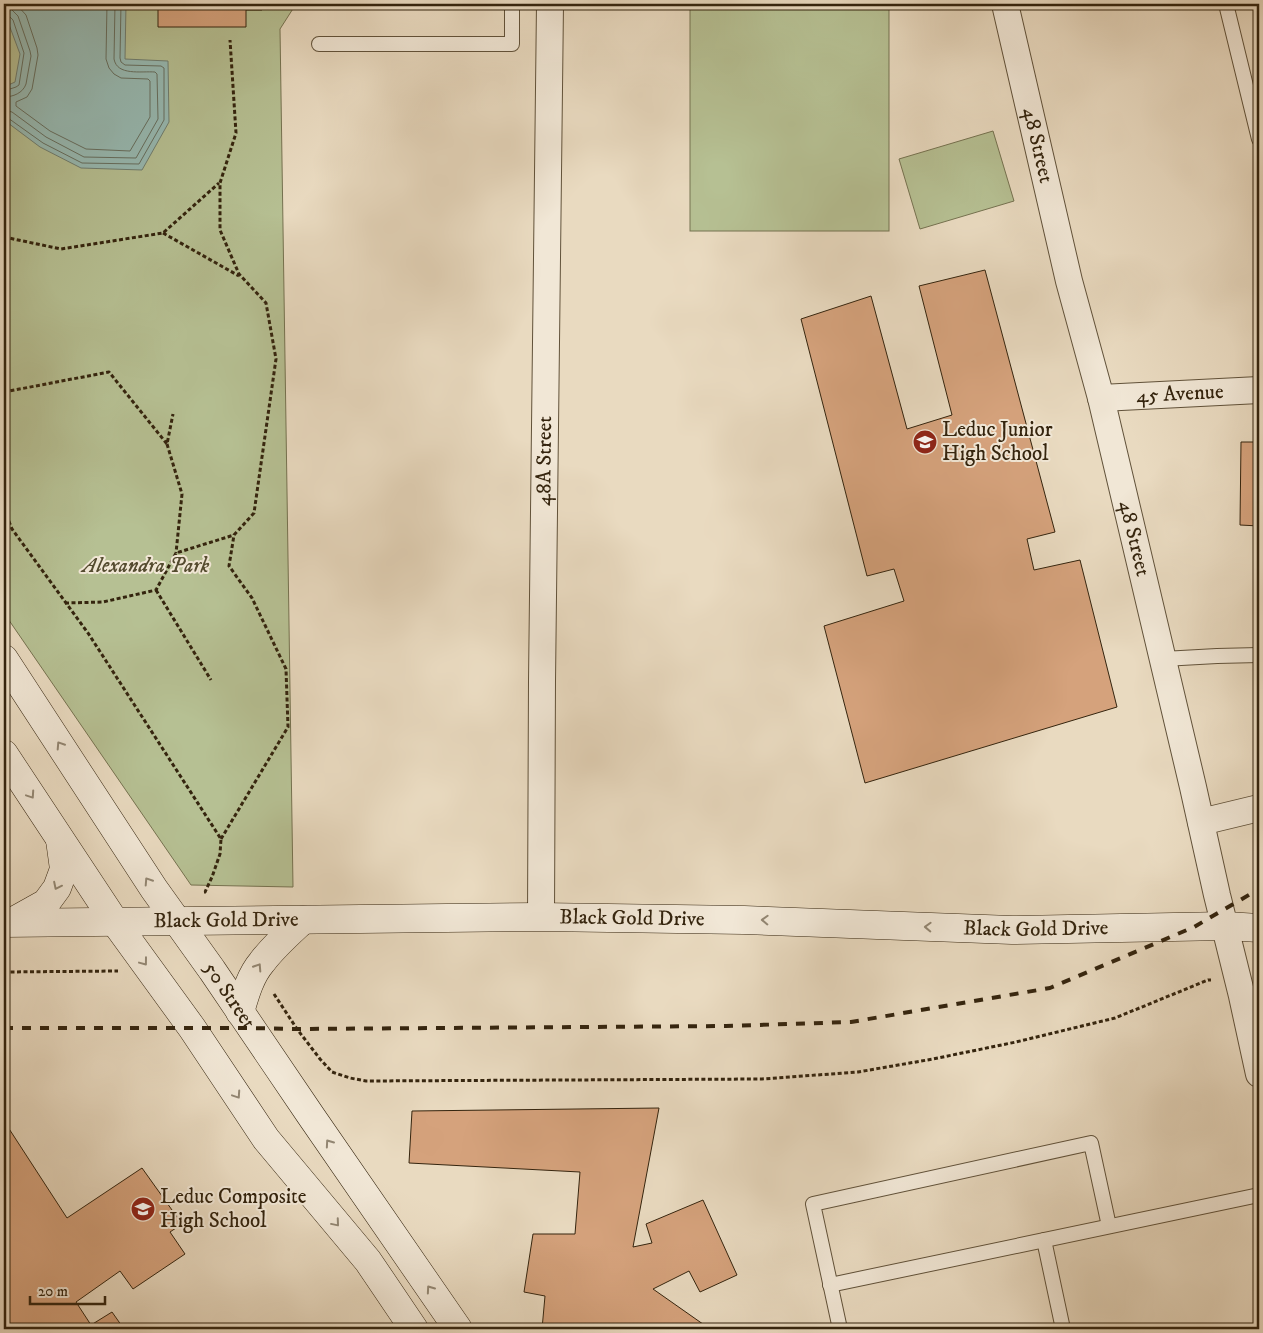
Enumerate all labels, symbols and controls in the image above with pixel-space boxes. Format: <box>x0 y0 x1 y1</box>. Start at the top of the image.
street label: 48 Street <box>1016 105 1059 186</box>
street label: 45 Avenue <box>1136 379 1225 409</box>
street label: 48A Street <box>531 415 558 506</box>
place label: Leduc Junior High School <box>942 417 1053 467</box>
school or university icon: Leduc Junior High School <box>912 429 938 455</box>
street label: 48 Street <box>1113 498 1156 579</box>
park label: Alexandra Park <box>81 553 210 579</box>
one-way arrow <box>56 741 66 750</box>
one-way arrow <box>25 789 34 799</box>
one-way arrow <box>145 877 155 886</box>
one-way arrow <box>53 880 63 889</box>
street label: Black Gold Drive <box>559 904 705 932</box>
street label: Black Gold Drive <box>153 907 299 934</box>
one-way arrow <box>761 915 769 926</box>
street label: Black Gold Drive <box>963 915 1109 943</box>
one-way arrow <box>924 922 932 932</box>
one-way arrow <box>138 956 147 966</box>
street label: 50 Street <box>197 957 262 1034</box>
one-way arrow <box>252 964 262 973</box>
one-way arrow <box>231 1089 240 1099</box>
one-way arrow <box>326 1139 335 1149</box>
place label: Leduc Composite High School <box>160 1184 307 1234</box>
school or university icon: Leduc Composite High School <box>130 1196 156 1222</box>
one-way arrow <box>331 1218 340 1227</box>
scale bar <box>30 1273 105 1305</box>
text: 20 m <box>38 1282 68 1301</box>
one-way arrow <box>427 1285 436 1295</box>

